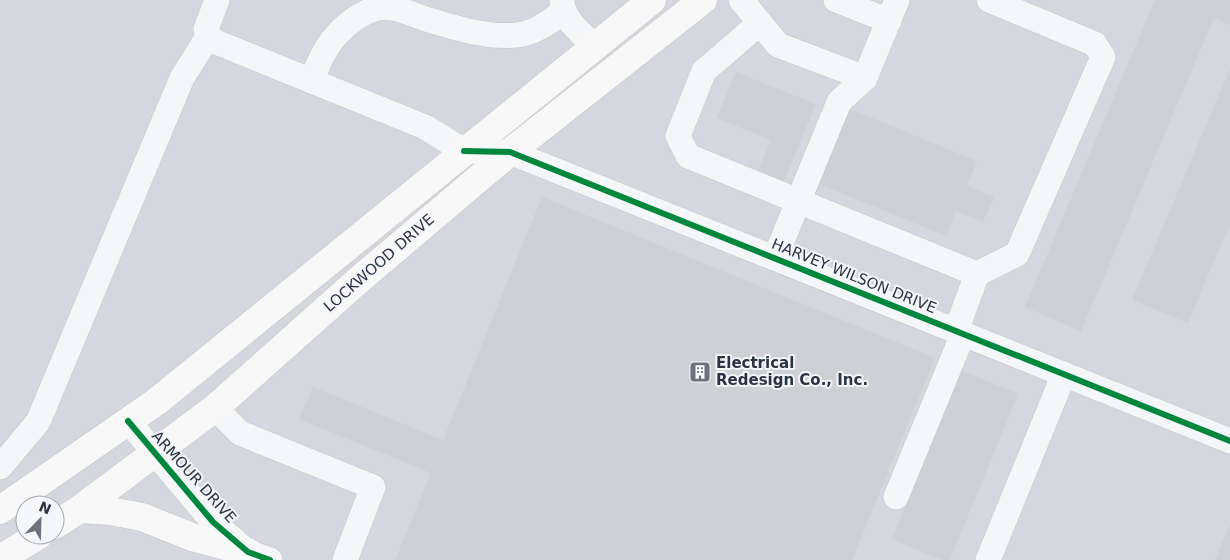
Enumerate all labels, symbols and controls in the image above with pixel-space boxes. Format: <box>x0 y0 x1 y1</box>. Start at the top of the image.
street label: LOCKWOOD DRIVE <box>320 210 438 316</box>
street label: HARVEY WILSON DRIVE <box>769 235 939 317</box>
place label: Electrical Redesign Co., Inc. <box>716 354 868 389</box>
building icon: Electrical Redesign Co., Inc. <box>688 360 712 384</box>
street label: ARMOUR DRIVE <box>148 427 240 527</box>
north arrow <box>15 495 65 545</box>
text: N <box>37 498 54 518</box>

